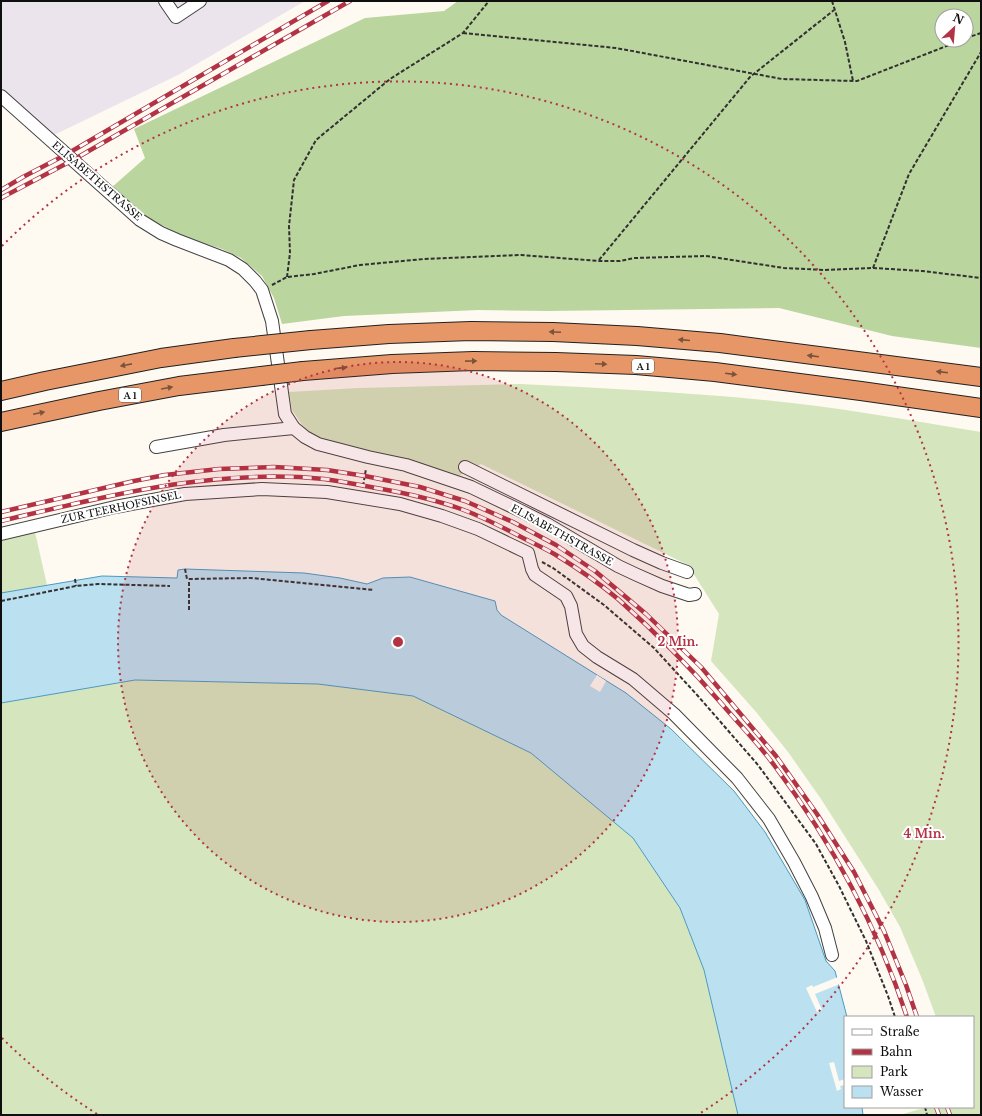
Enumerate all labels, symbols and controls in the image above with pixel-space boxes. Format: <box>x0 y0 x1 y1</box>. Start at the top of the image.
north arrow <box>934 8 974 48</box>
text: N <box>951 10 967 28</box>
street label: ELISABETHSTRASSE <box>49 138 145 224</box>
one-way arrow <box>548 329 561 335</box>
one-way arrow <box>678 337 690 344</box>
one-way arrow <box>807 352 819 359</box>
one-way arrow <box>465 358 478 364</box>
road number: A 1 <box>632 359 654 373</box>
one-way arrow <box>595 361 608 367</box>
one-way arrow <box>120 362 132 368</box>
one-way arrow <box>335 365 347 371</box>
one-way arrow <box>936 369 948 375</box>
one-way arrow <box>725 371 737 377</box>
one-way arrow <box>160 385 173 391</box>
road number: A 1 <box>119 388 141 402</box>
one-way arrow <box>33 410 45 416</box>
street label: ZUR TEERHOFSINSEL <box>60 488 183 526</box>
street label: ELISABETHSTRASSE <box>509 501 615 569</box>
text: 2 Min. <box>658 634 698 649</box>
centre of rings <box>391 635 405 649</box>
text: 4 Min. <box>903 826 945 841</box>
legend <box>844 1016 974 1108</box>
text: Straße <box>880 1024 920 1039</box>
text: Bahn <box>880 1044 912 1059</box>
text: Park <box>880 1064 908 1079</box>
text: Wasser <box>879 1084 923 1099</box>

